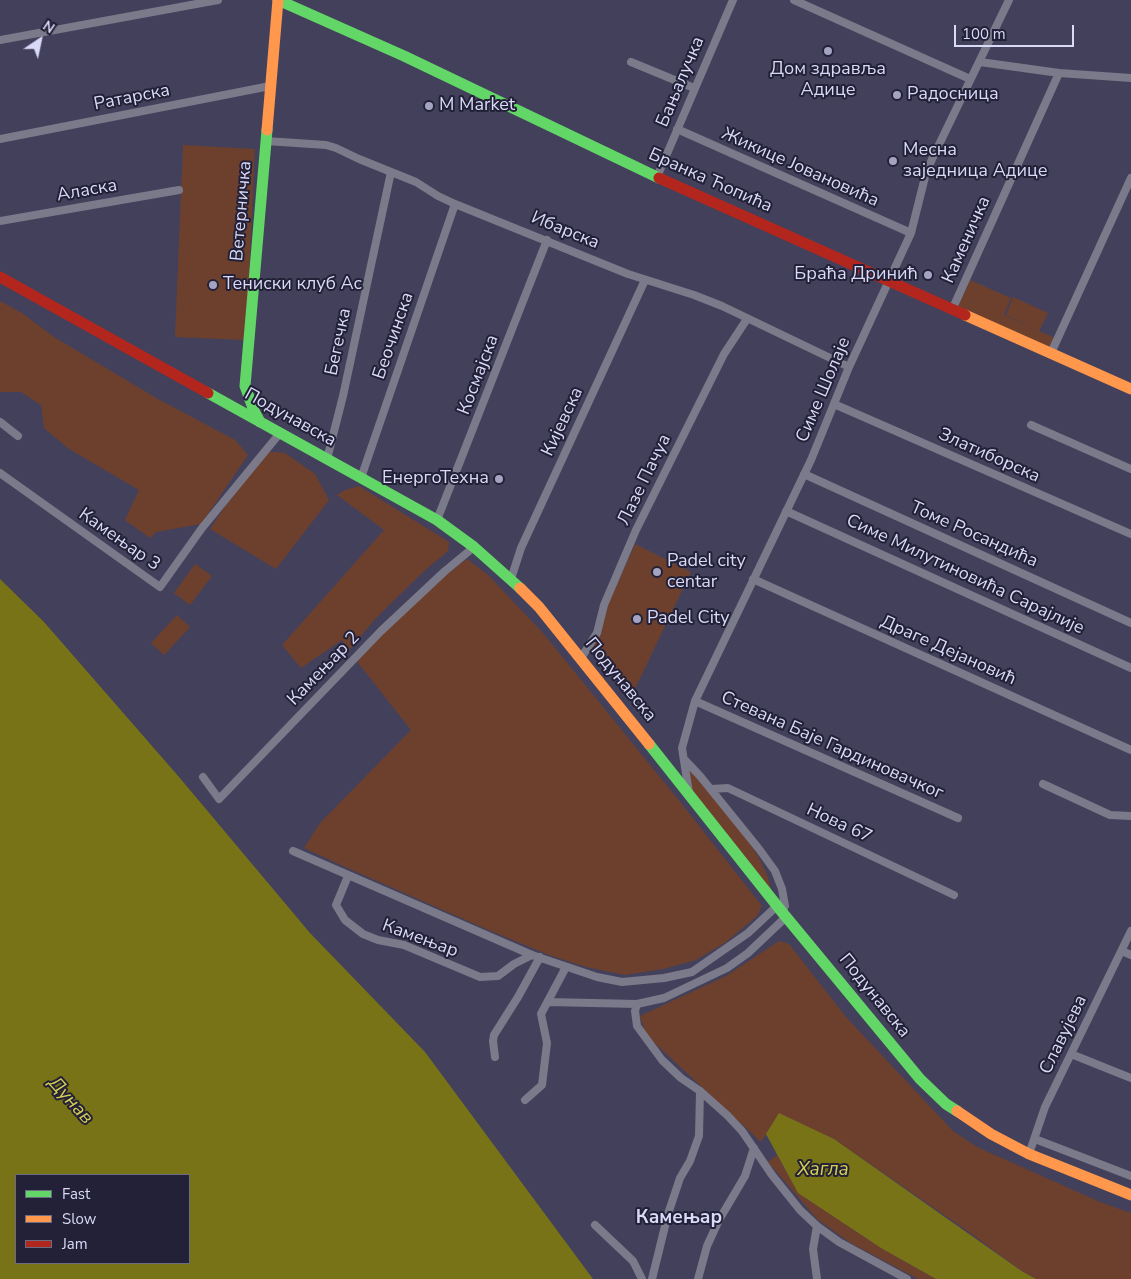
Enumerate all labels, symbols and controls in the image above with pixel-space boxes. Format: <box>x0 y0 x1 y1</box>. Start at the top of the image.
north arrow <box>15 15 65 65</box>
scale bar <box>956 15 1076 47</box>
text: N <box>39 16 58 38</box>
text: 100 m <box>962 24 1006 44</box>
street label: Бањалучка <box>652 34 710 130</box>
marker: Дом здравља Адице <box>822 45 834 57</box>
place label: Дом здравља Адице <box>770 59 886 102</box>
street label: Ратарска <box>92 80 172 116</box>
place label: Радосница <box>907 84 999 106</box>
marker: Радосница <box>891 89 903 101</box>
place label: M Market <box>439 95 515 117</box>
marker: M Market <box>423 100 435 112</box>
street label: Жикице Јовановића <box>718 124 882 212</box>
place label: Месна заједница Адице <box>903 140 1047 182</box>
street label: Бранка Ћопића <box>645 144 775 218</box>
marker: Месна заједница Адице <box>887 155 899 167</box>
street label: Ветерничка <box>227 160 257 262</box>
street label: Аласка <box>55 175 119 207</box>
street label: Каменичка <box>938 193 996 287</box>
street label: Ибарска <box>528 208 602 254</box>
place label: Браћа Дринић <box>794 264 918 286</box>
marker: Браћа Дринић <box>922 269 934 281</box>
place label: Тениски клуб Ас <box>223 274 362 296</box>
marker: Тениски клуб Ас <box>207 279 219 291</box>
street label: Беочинска <box>369 290 419 382</box>
street label: Бегечка <box>321 306 357 378</box>
street label: Космајска <box>454 332 504 418</box>
street label: Симе Шолаје <box>792 334 856 446</box>
street label: Подунавска <box>240 384 340 452</box>
street label: Кијевска <box>538 384 588 460</box>
street label: Златиборска <box>935 424 1043 488</box>
street label: Лазе Пачуа <box>614 431 676 529</box>
place label: ЕнергоТехна <box>382 468 489 490</box>
marker: ЕнергоТехна <box>493 473 505 485</box>
street label: Томе Росандића <box>907 497 1041 573</box>
street label: Камењар 3 <box>74 504 164 576</box>
street label: Симе Милутиновића Сарајлије <box>842 510 1088 640</box>
place label: Padel city centar <box>667 551 746 594</box>
marker: Padel city centar <box>651 566 663 578</box>
place label: Padel City <box>647 608 729 630</box>
street label: Драге Дејановић <box>877 611 1019 691</box>
marker: Padel City <box>631 613 643 625</box>
street label: Камењар 2 <box>283 627 365 711</box>
street label: Подунавска <box>580 634 660 726</box>
street label: Стевана Баје Гардиновачког <box>717 687 947 805</box>
street label: Нова 67 <box>803 799 875 849</box>
street label: Камењар <box>379 915 461 963</box>
street label: Подунавска <box>834 950 914 1042</box>
street label: Славујева <box>1036 992 1092 1078</box>
water label: Дунав <box>43 1073 97 1129</box>
water label: Хагла <box>797 1159 849 1181</box>
legend <box>15 1174 190 1264</box>
text: Fast <box>62 1184 90 1204</box>
district label: Камењар <box>636 1207 722 1229</box>
text: Slow <box>62 1209 96 1229</box>
text: Jam <box>62 1234 88 1254</box>

